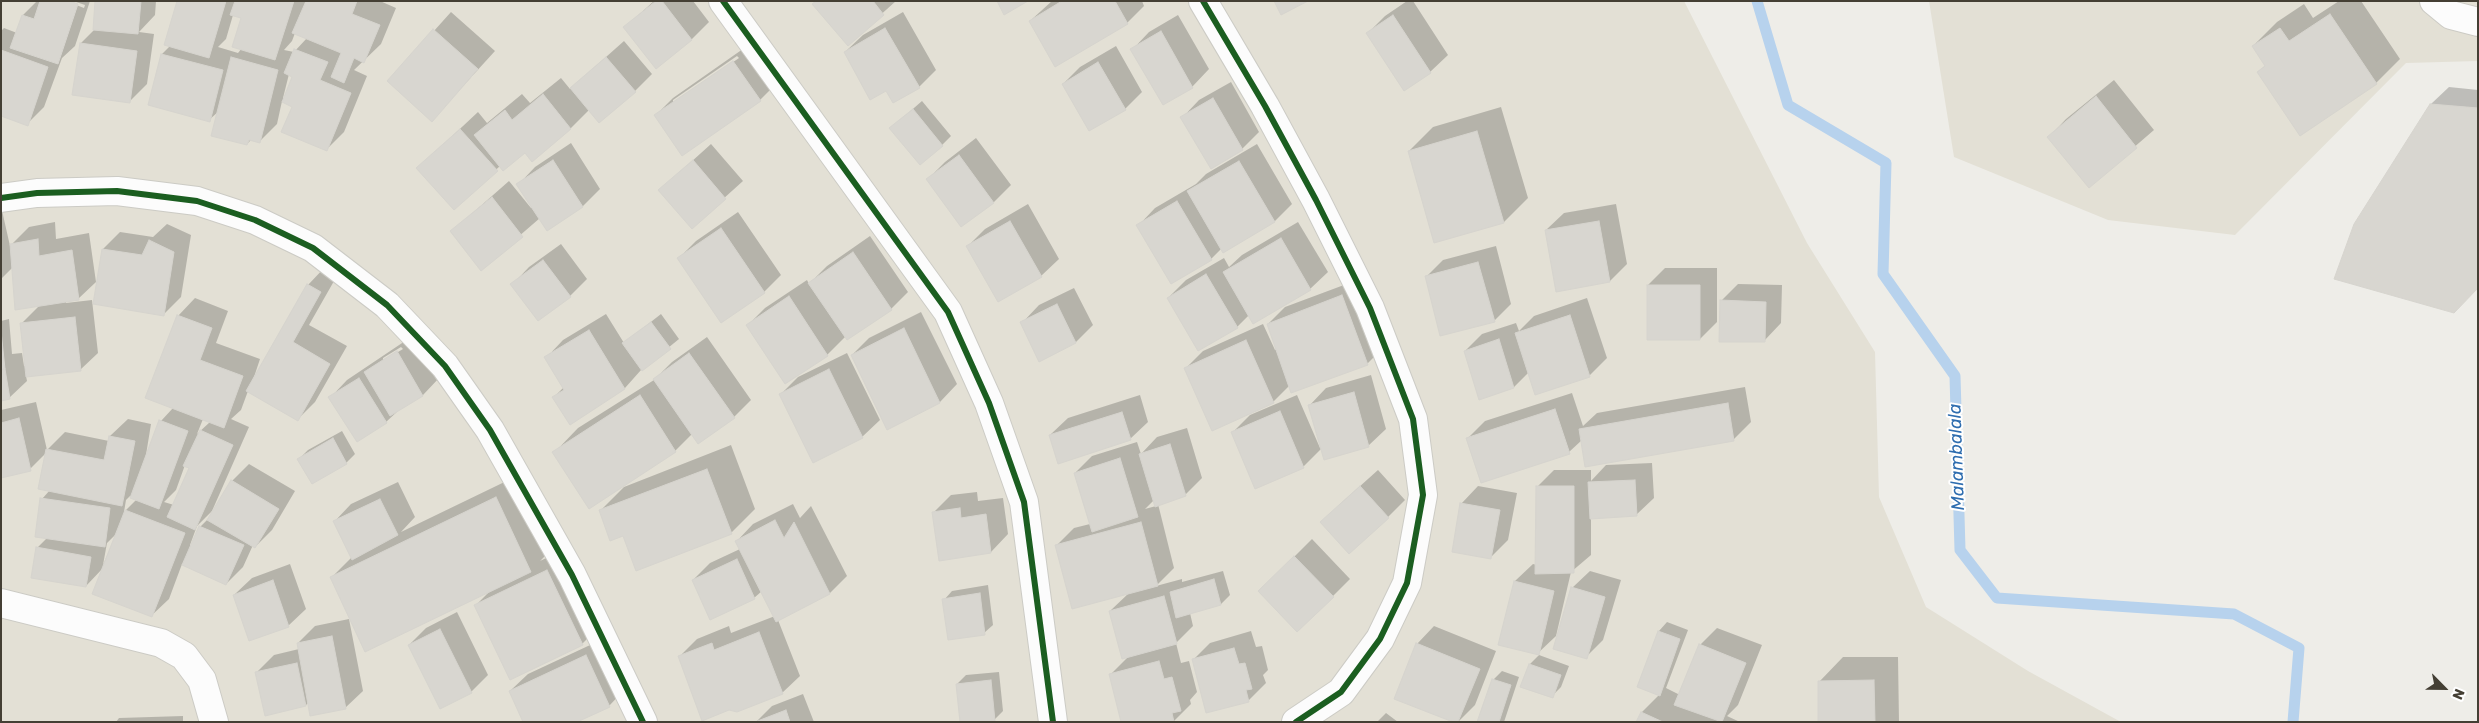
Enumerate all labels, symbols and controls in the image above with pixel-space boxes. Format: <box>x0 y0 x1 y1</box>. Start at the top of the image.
water label: Malambalala <box>1944 403 1970 511</box>
north arrow <box>2419 663 2469 713</box>
text: N <box>2448 686 2468 702</box>

